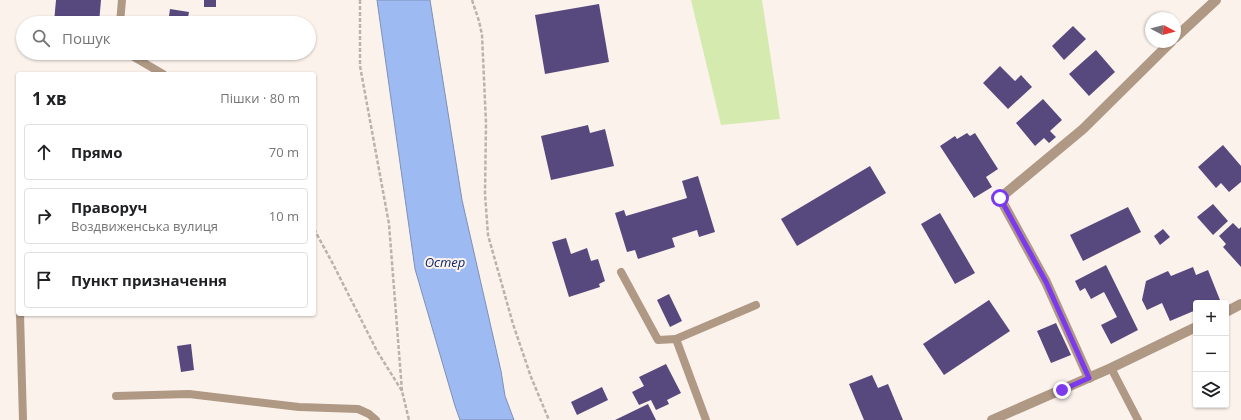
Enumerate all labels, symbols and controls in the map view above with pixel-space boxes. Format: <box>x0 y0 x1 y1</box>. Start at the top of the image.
north arrow <box>1145 12 1181 48</box>
search box <box>16 16 316 60</box>
icon: search <box>30 27 52 49</box>
text: Пошук <box>62 28 111 48</box>
text: 1 хв <box>32 87 67 110</box>
text: Пішки · 80 m <box>220 89 300 107</box>
icon: ahead <box>33 141 55 163</box>
text: Прямо <box>71 142 123 162</box>
text: 70 m <box>269 143 299 161</box>
route start <box>991 189 1009 207</box>
text: Праворуч <box>71 197 147 217</box>
icon: right <box>33 205 55 227</box>
text: 10 m <box>269 207 299 225</box>
text: Воздвиженська вулиця <box>71 217 218 235</box>
water label: Остер <box>425 253 465 271</box>
icon: arrive <box>33 269 55 291</box>
text: Пункт призначення <box>71 270 227 290</box>
map controls <box>1193 300 1229 408</box>
button: + <box>1193 300 1229 336</box>
button: − <box>1193 336 1229 372</box>
button: layers <box>1193 372 1229 408</box>
route end <box>1053 381 1071 399</box>

